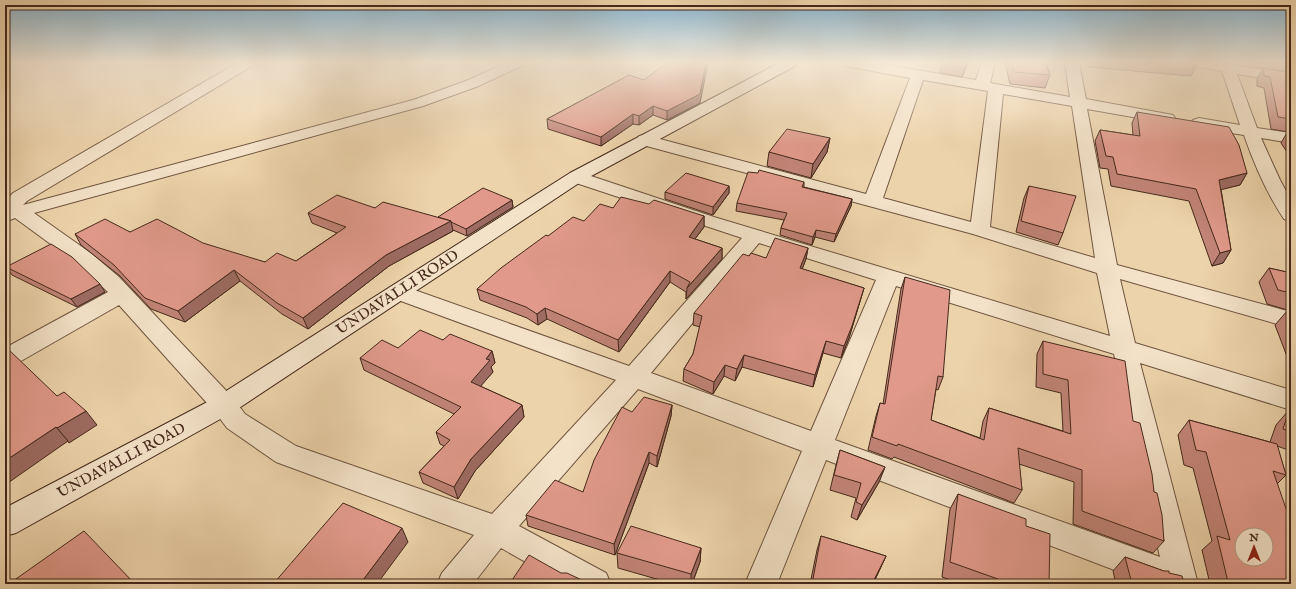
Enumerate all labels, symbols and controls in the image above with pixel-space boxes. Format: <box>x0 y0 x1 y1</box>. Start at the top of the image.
street label: UNDAVALLI ROAD <box>332 246 462 339</box>
street label: UNDAVALLI ROAD <box>54 419 189 502</box>
north arrow <box>1234 527 1274 567</box>
text: N <box>1248 531 1259 545</box>

